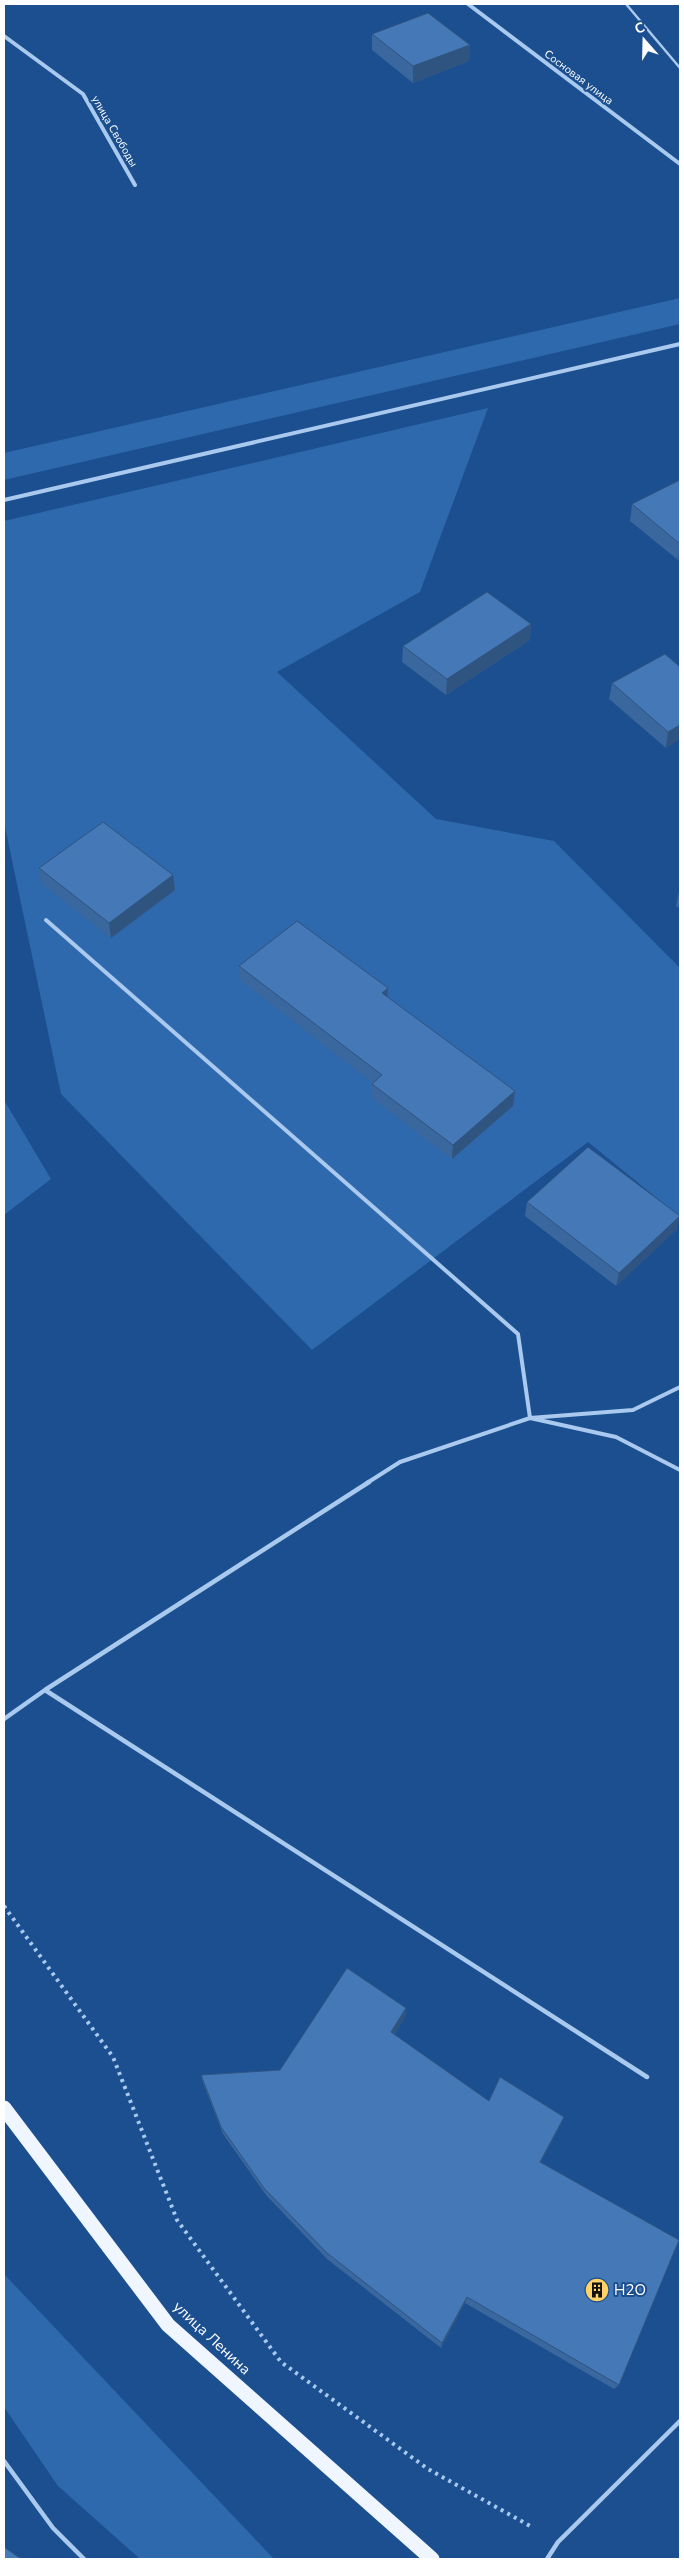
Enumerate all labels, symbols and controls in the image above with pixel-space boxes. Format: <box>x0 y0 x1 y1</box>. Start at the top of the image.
north arrow <box>619 15 669 65</box>
text: С <box>632 18 648 39</box>
street label: Сосновая улица <box>541 46 616 108</box>
street label: улица Свободы <box>88 93 141 170</box>
building icon: H2O <box>584 2277 610 2303</box>
place label: H2O <box>614 2280 646 2300</box>
street label: улица Ленина <box>169 2297 255 2379</box>

